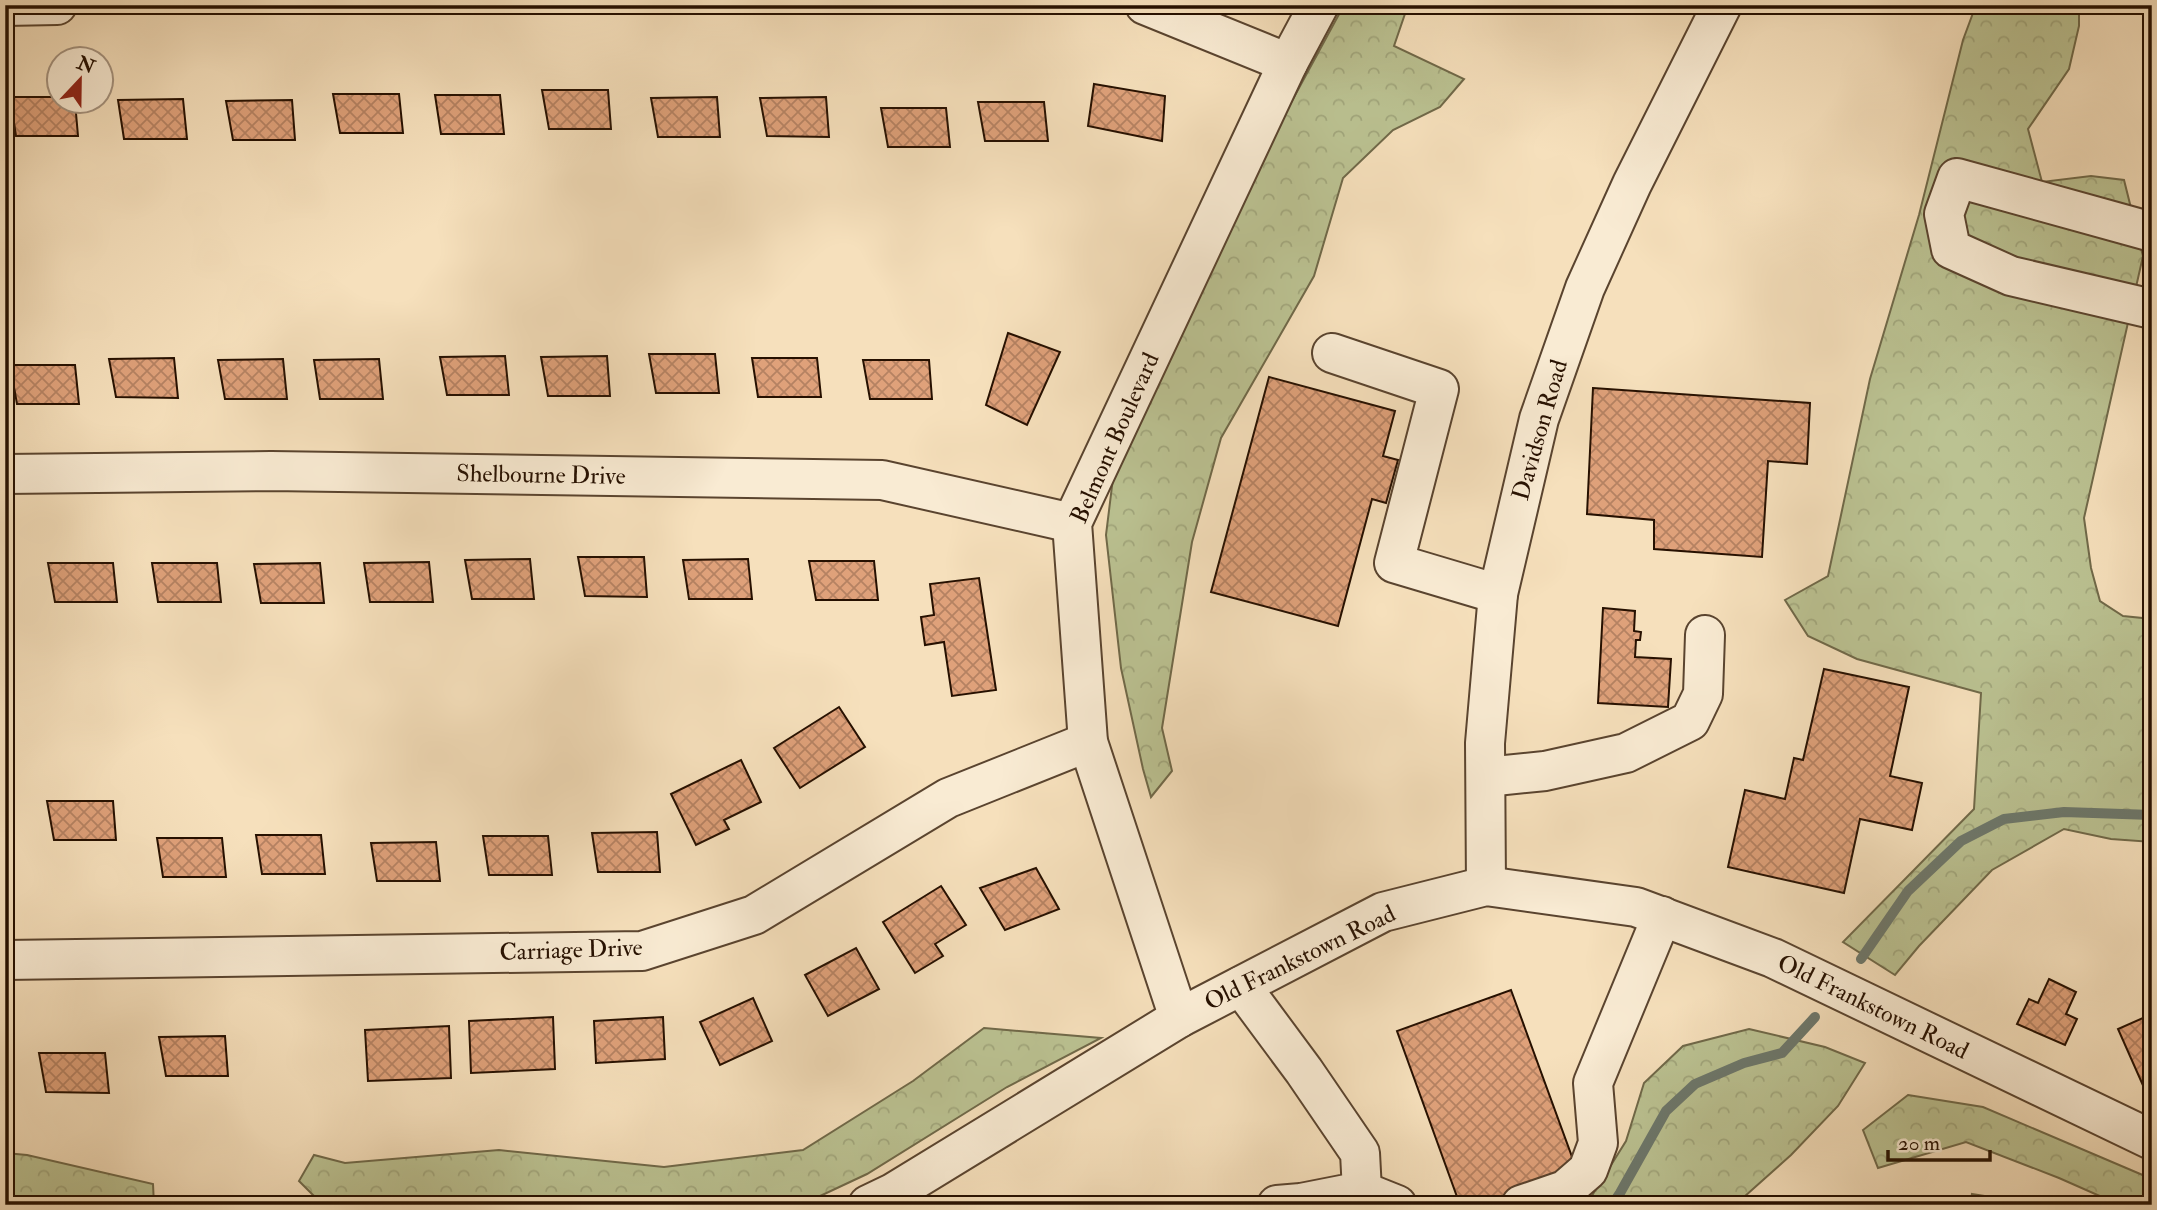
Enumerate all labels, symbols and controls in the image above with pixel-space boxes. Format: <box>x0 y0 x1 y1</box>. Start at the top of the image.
north arrow <box>46 46 116 116</box>
text: N <box>73 50 99 80</box>
street label: Belmont Boulevard <box>1064 348 1167 528</box>
street label: Davidson Road <box>1505 356 1575 504</box>
street label: Shelbourne Drive <box>456 458 626 492</box>
street label: Old Frankstown Road <box>1199 898 1401 1018</box>
street label: Carriage Drive <box>499 932 643 968</box>
street label: Old Frankstown Road <box>1772 947 1974 1067</box>
scale bar <box>1888 1119 1989 1163</box>
text: 20 m <box>1898 1130 1940 1157</box>

